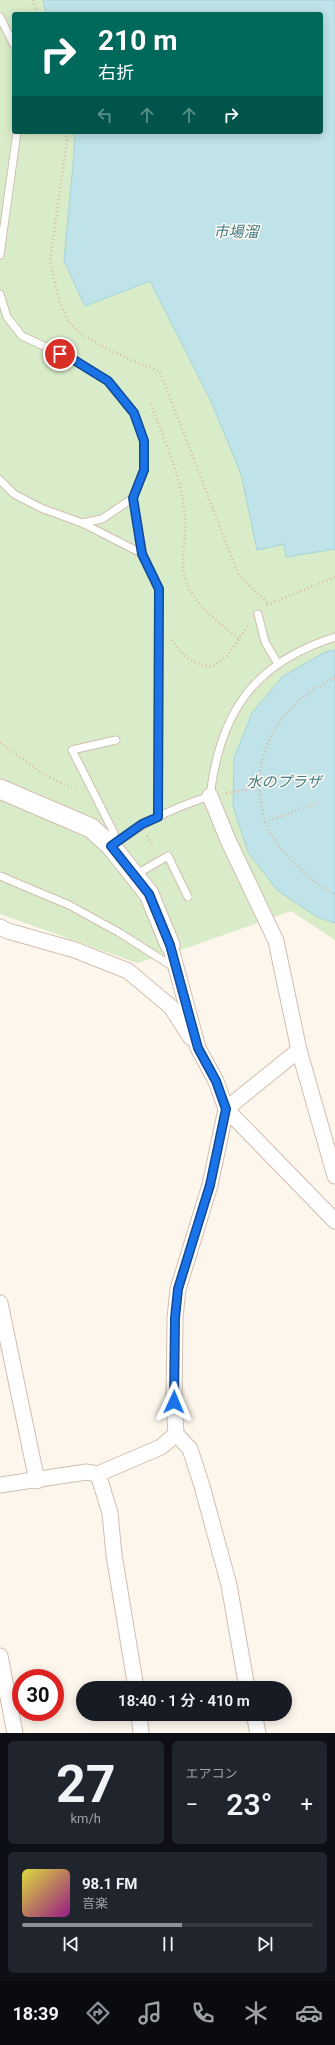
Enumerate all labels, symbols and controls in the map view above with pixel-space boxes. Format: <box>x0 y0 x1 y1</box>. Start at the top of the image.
text: 210 m <box>98 24 177 57</box>
icon: right <box>32 28 84 80</box>
text: 右折 <box>98 62 134 83</box>
icon: left <box>94 104 116 126</box>
icon: ahead <box>136 104 158 126</box>
icon: ahead <box>178 104 200 126</box>
icon: right <box>220 104 242 126</box>
water label: 市場溜 <box>213 223 260 241</box>
pin <box>43 337 77 371</box>
icon: arrive <box>49 343 71 365</box>
water label: 水のプラザ <box>246 773 323 791</box>
position arrow <box>153 1381 195 1423</box>
speed limit sign: 30 <box>12 1669 64 1721</box>
text: 18:40 · 1 分 · 410 m <box>118 1692 250 1710</box>
text: 27 <box>56 1754 116 1815</box>
text: エアコン <box>186 1766 238 1781</box>
text: 23° <box>226 1787 272 1822</box>
text: − <box>186 1792 198 1817</box>
text: + <box>301 1792 313 1817</box>
text: km/h <box>70 1811 101 1826</box>
text: 98.1 FM <box>82 1875 137 1893</box>
text: 音楽 <box>82 1896 108 1911</box>
icon: previous <box>60 1933 82 1955</box>
icon: pause <box>157 1933 179 1955</box>
icon: next <box>254 1933 276 1955</box>
icon: directions <box>84 1999 112 2027</box>
icon: music <box>136 1999 164 2027</box>
icon: phone <box>189 1999 217 2027</box>
icon: climate <box>242 1999 270 2027</box>
icon: car <box>295 1999 323 2027</box>
text: 18:39 <box>12 2003 59 2024</box>

